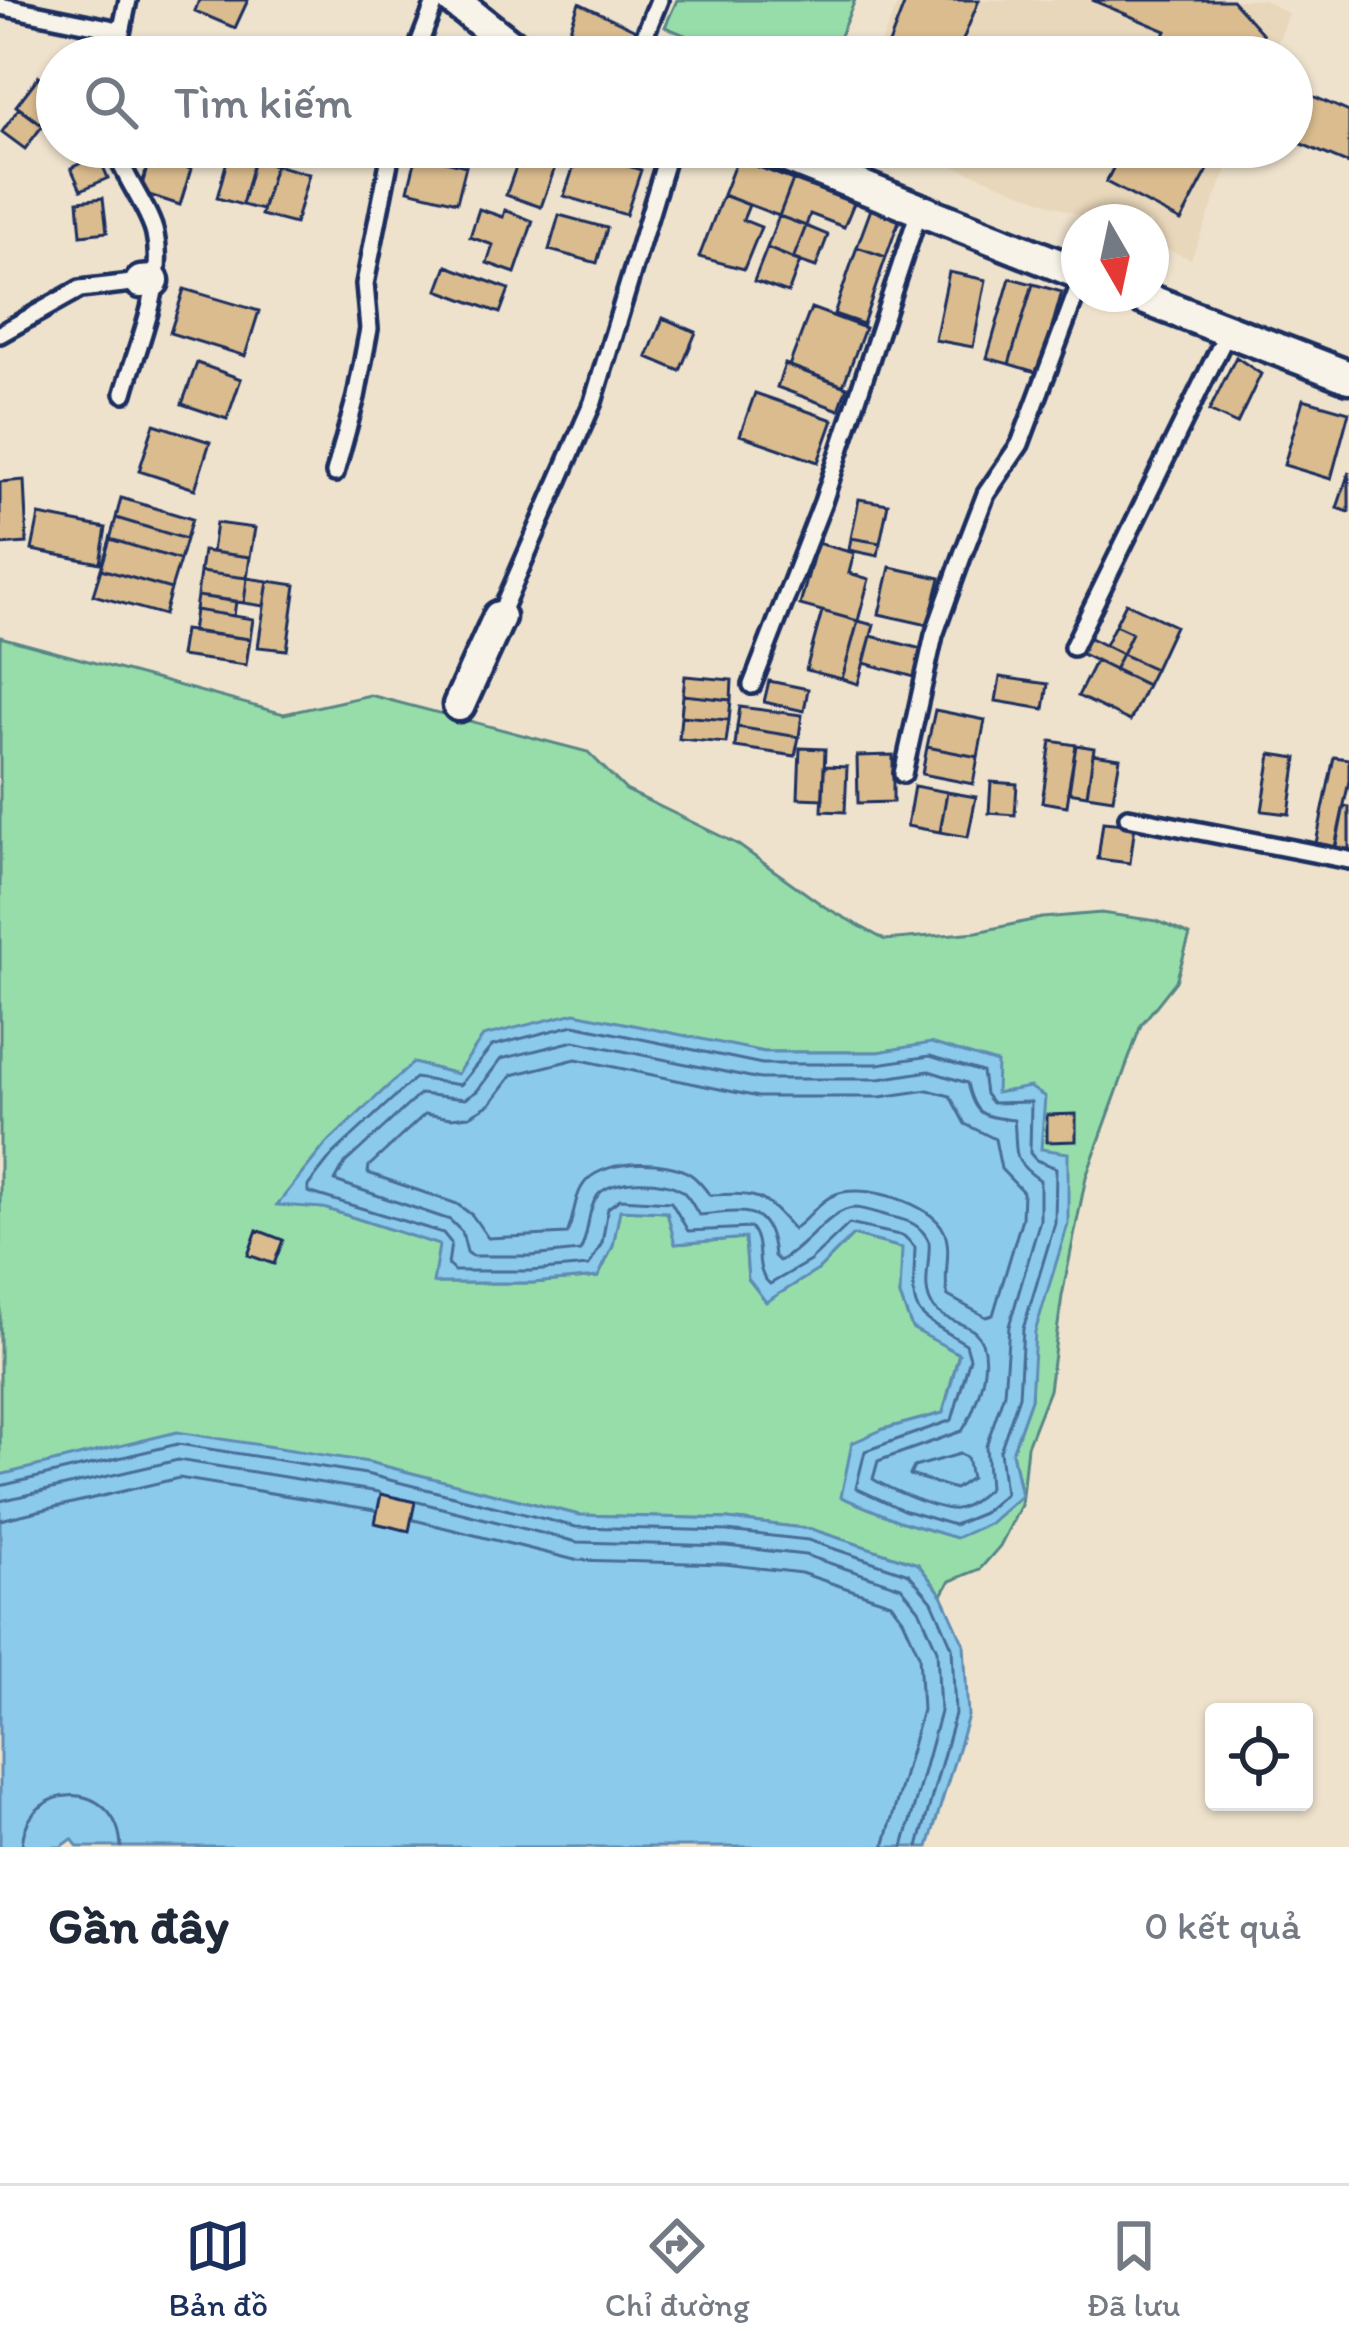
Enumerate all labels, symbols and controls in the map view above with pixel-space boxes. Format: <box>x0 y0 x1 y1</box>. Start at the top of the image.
search box <box>36 36 1313 168</box>
icon: search <box>78 69 144 135</box>
text: Tìm kiếm <box>174 75 353 129</box>
north arrow <box>1061 204 1169 312</box>
map controls <box>1205 1703 1313 1811</box>
button: locate <box>1205 1703 1313 1811</box>
text: Gần đây <box>48 1895 229 1956</box>
text: 0 kết quả <box>1144 1902 1301 1949</box>
tab: Bản đồ <box>168 2213 268 2324</box>
tab: Chỉ đường <box>605 2213 750 2324</box>
tab: Đã lưu <box>1087 2213 1181 2324</box>

